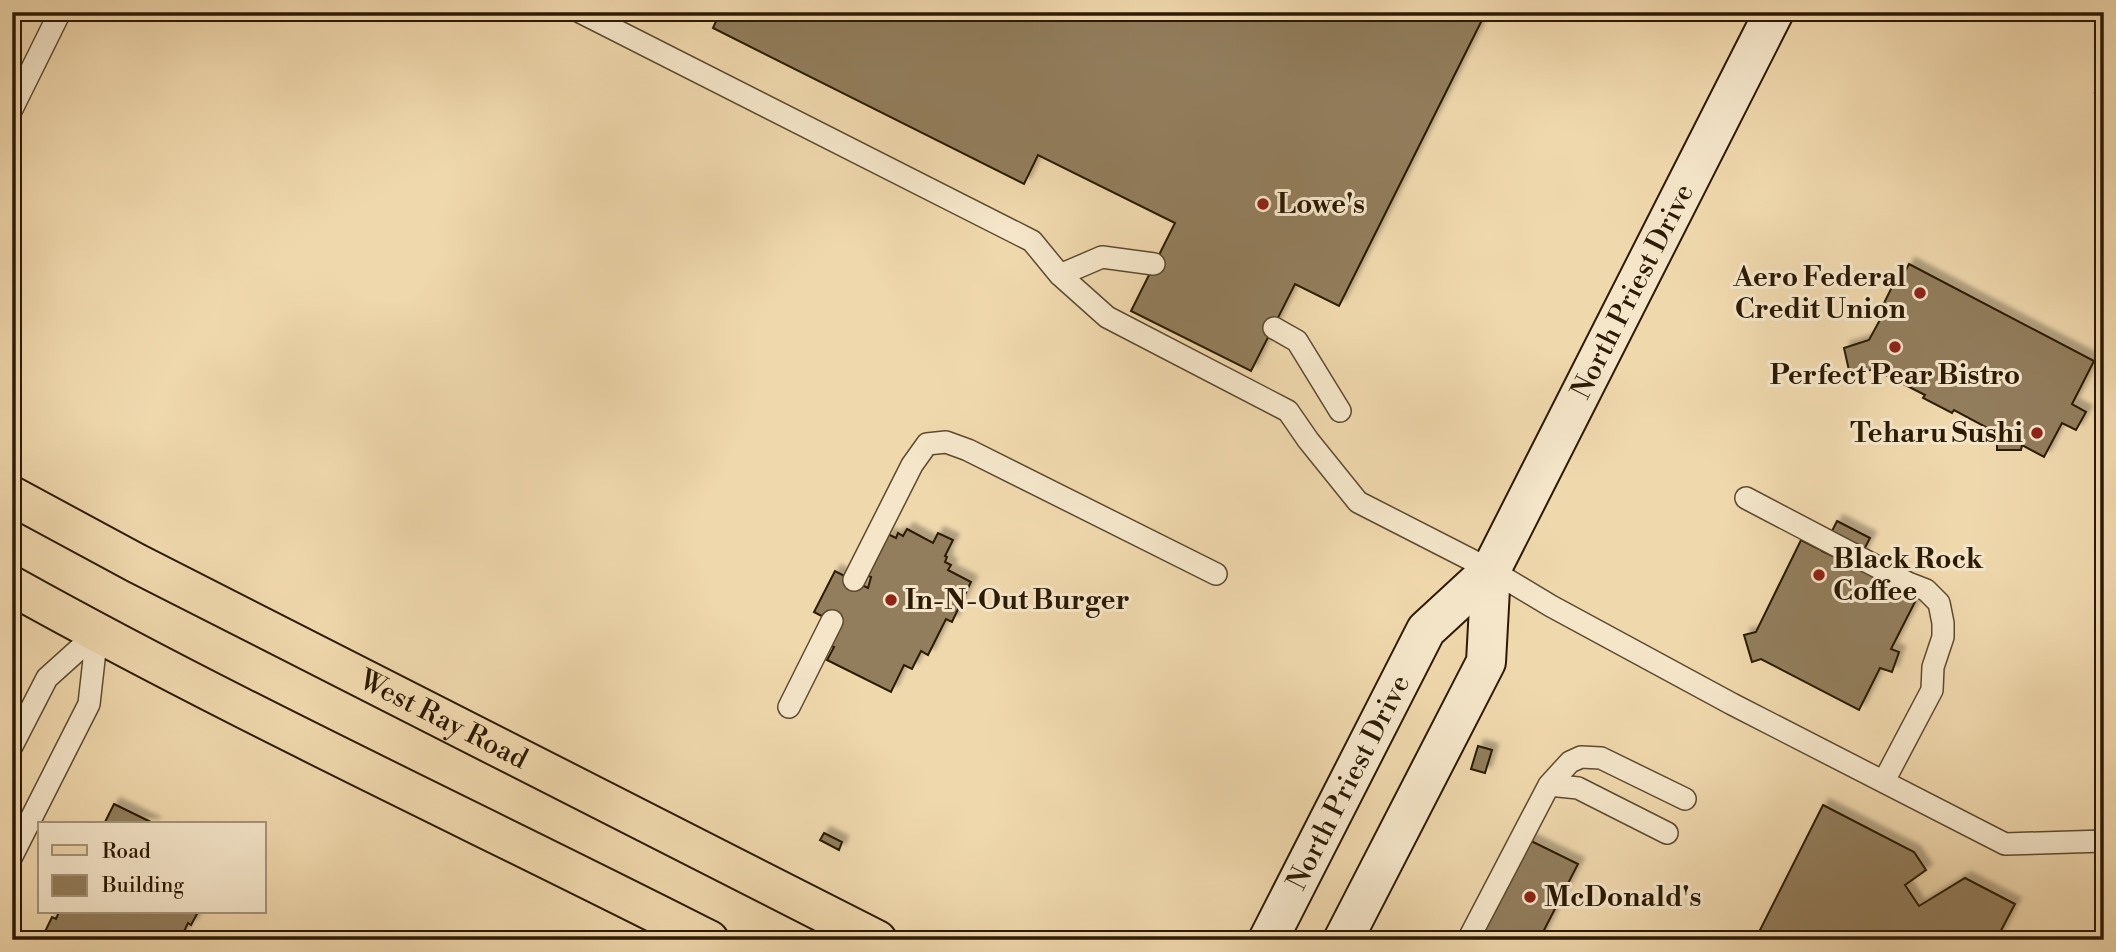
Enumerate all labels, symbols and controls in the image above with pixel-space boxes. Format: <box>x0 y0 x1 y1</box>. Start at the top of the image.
street label: North Priest Drive <box>1563 178 1702 405</box>
place label: Lowe's <box>1277 187 1365 222</box>
marker: Lowe's <box>1255 196 1271 212</box>
place label: Aero Federal Credit Union <box>1732 260 1906 327</box>
marker: Aero Federal Credit Union <box>1912 285 1928 301</box>
marker: Perfect Pear Bistro <box>1887 339 1903 355</box>
place label: Perfect Pear Bistro <box>1770 358 2020 393</box>
place label: Teharu Sushi <box>1850 416 2023 451</box>
marker: Teharu Sushi <box>2029 425 2045 441</box>
place label: Black Rock Coffee <box>1833 542 1984 609</box>
marker: Black Rock Coffee <box>1811 567 1827 583</box>
place label: In-N-Out Burger <box>905 583 1130 618</box>
marker: In-N-Out Burger <box>883 592 899 608</box>
street label: West Ray Road <box>353 662 534 777</box>
street label: North Priest Drive <box>1279 669 1418 896</box>
legend <box>38 822 266 914</box>
text: Road <box>102 839 151 865</box>
text: Building <box>101 873 184 899</box>
place label: McDonald's <box>1544 880 1701 915</box>
marker: McDonald's <box>1522 889 1538 905</box>

